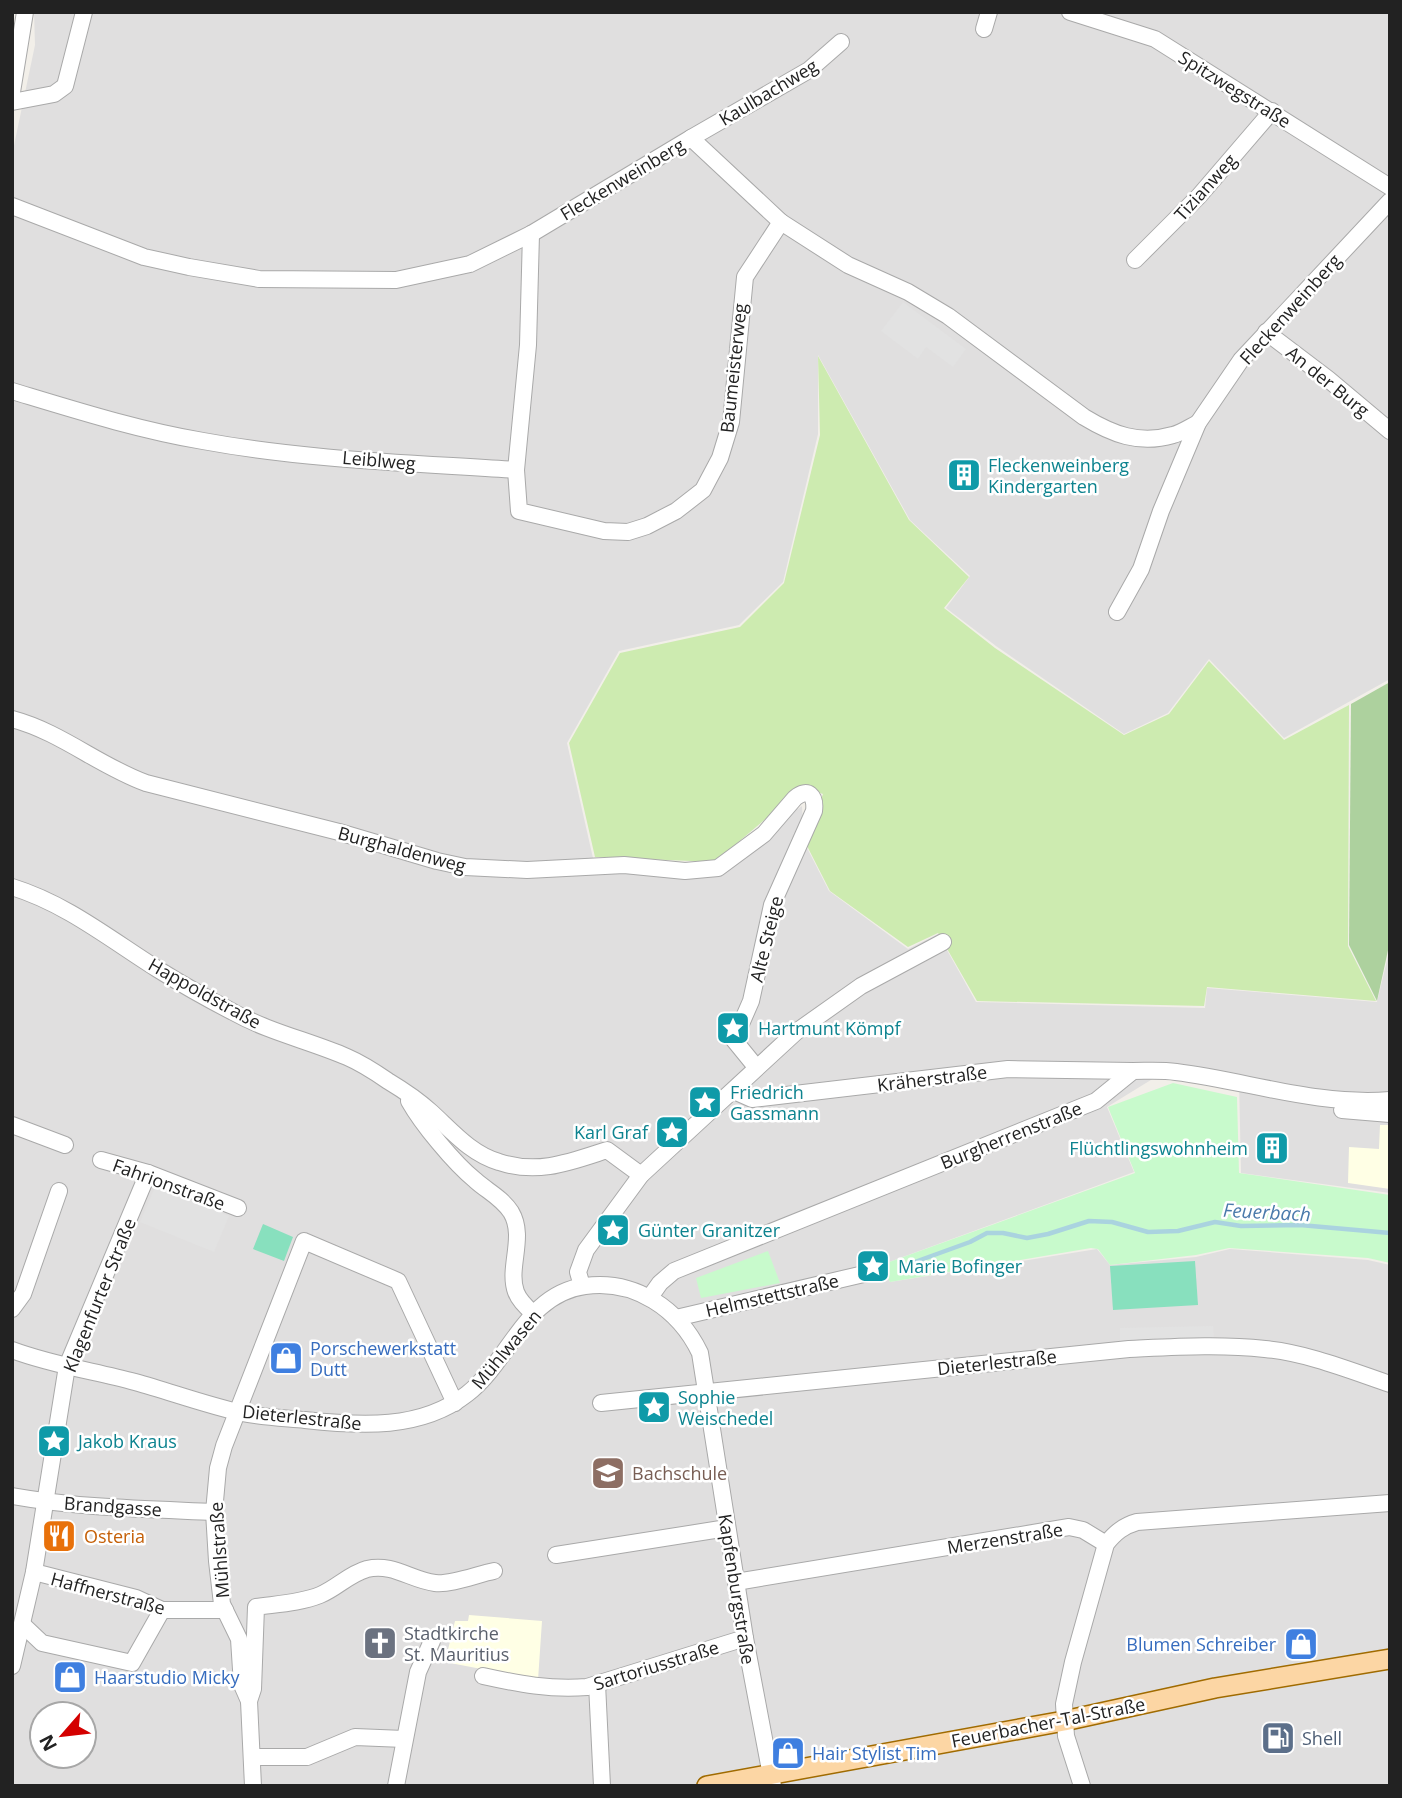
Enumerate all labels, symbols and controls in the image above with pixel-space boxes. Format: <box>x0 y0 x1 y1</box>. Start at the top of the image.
street label: Spitzwegstraße <box>1174 45 1296 133</box>
street label: Kaulbachweg <box>714 53 822 131</box>
street label: Fleckenweinberg <box>555 132 689 226</box>
street label: Tizianweg <box>1169 148 1242 226</box>
street label: Fleckenweinberg <box>1234 248 1346 369</box>
street label: Baumeisterweg <box>714 302 752 434</box>
street label: An der Burg <box>1282 340 1375 422</box>
street label: Leiblweg <box>341 445 417 475</box>
place label: Fleckenweinberg Kindergarten <box>988 453 1129 498</box>
building icon: Fleckenweinberg Kindergarten <box>945 456 983 494</box>
street label: Burghaldenweg <box>335 820 469 878</box>
street label: Alte Steige <box>744 893 788 985</box>
street label: Happoldstraße <box>144 952 266 1034</box>
place icon: Hartmunt Kömpf <box>714 1009 752 1047</box>
place label: Hartmunt Kömpf <box>758 1016 901 1040</box>
street label: Kräherstraße <box>876 1059 988 1097</box>
place label: Friedrich Gassmann <box>730 1080 819 1125</box>
place icon: Friedrich Gassmann <box>686 1083 724 1121</box>
street label: Burgherrenstraße <box>937 1096 1085 1174</box>
place icon: Karl Graf <box>653 1113 691 1151</box>
place label: Karl Graf <box>574 1120 649 1144</box>
building icon: Flüchtlingswohnheim <box>1253 1129 1291 1167</box>
place label: Flüchtlingswohnheim <box>1069 1136 1248 1160</box>
street label: Fahrionstraße <box>110 1153 228 1215</box>
water label: Feuerbach <box>1223 1197 1311 1227</box>
place icon: Günter Granitzer <box>594 1211 632 1249</box>
street label: Klagenfurter Straße <box>57 1214 141 1376</box>
place label: Günter Granitzer <box>638 1218 781 1242</box>
place icon: Marie Bofinger <box>854 1247 892 1285</box>
place label: Marie Bofinger <box>898 1254 1023 1278</box>
street label: Helmstettstraße <box>703 1268 841 1322</box>
street label: Mühlwasen <box>466 1304 546 1394</box>
place label: Porschewerkstatt Dutt <box>310 1336 456 1381</box>
shop icon: Porschewerkstatt Dutt <box>267 1339 305 1377</box>
street label: Dieterlestraße <box>936 1344 1058 1380</box>
place label: Sophie Weischedel <box>678 1385 773 1430</box>
place icon: Sophie Weischedel <box>635 1388 673 1426</box>
street label: Dieterlestraße <box>241 1399 363 1435</box>
place icon: Jakob Kraus <box>35 1422 73 1460</box>
place label: Jakob Kraus <box>76 1429 177 1453</box>
school or university icon: Bachschule <box>589 1454 627 1492</box>
place label: Bachschule <box>632 1461 727 1485</box>
street label: Brandgasse <box>63 1491 163 1521</box>
street label: Mühlstraße <box>204 1501 234 1599</box>
street label: Kapfenburgstraße <box>713 1512 761 1666</box>
restaurant icon: Osteria <box>40 1517 78 1555</box>
street label: Merzenstraße <box>945 1517 1065 1559</box>
place label: Osteria <box>84 1524 145 1548</box>
street label: Haffnerstraße <box>48 1566 168 1620</box>
place label: Stadtkirche St. Mauritius <box>404 1621 509 1666</box>
church icon: Stadtkirche St. Mauritius <box>361 1624 399 1662</box>
shop icon: Blumen Schreiber <box>1282 1625 1320 1663</box>
place label: Blumen Schreiber <box>1126 1632 1277 1656</box>
street label: Sartoriusstraße <box>590 1635 722 1695</box>
shop icon: Haarstudio Micky <box>51 1658 89 1696</box>
place label: Haarstudio Micky <box>94 1665 241 1689</box>
street label: Feuerbacher-Tal-Straße <box>949 1691 1147 1753</box>
north arrow <box>28 1700 98 1770</box>
fuel station icon: Shell <box>1259 1719 1297 1757</box>
place label: Shell <box>1302 1726 1342 1750</box>
text: N <box>33 1730 63 1756</box>
shop icon: Hair Stylist Tim <box>769 1734 807 1772</box>
place label: Hair Stylist Tim <box>812 1741 937 1765</box>

